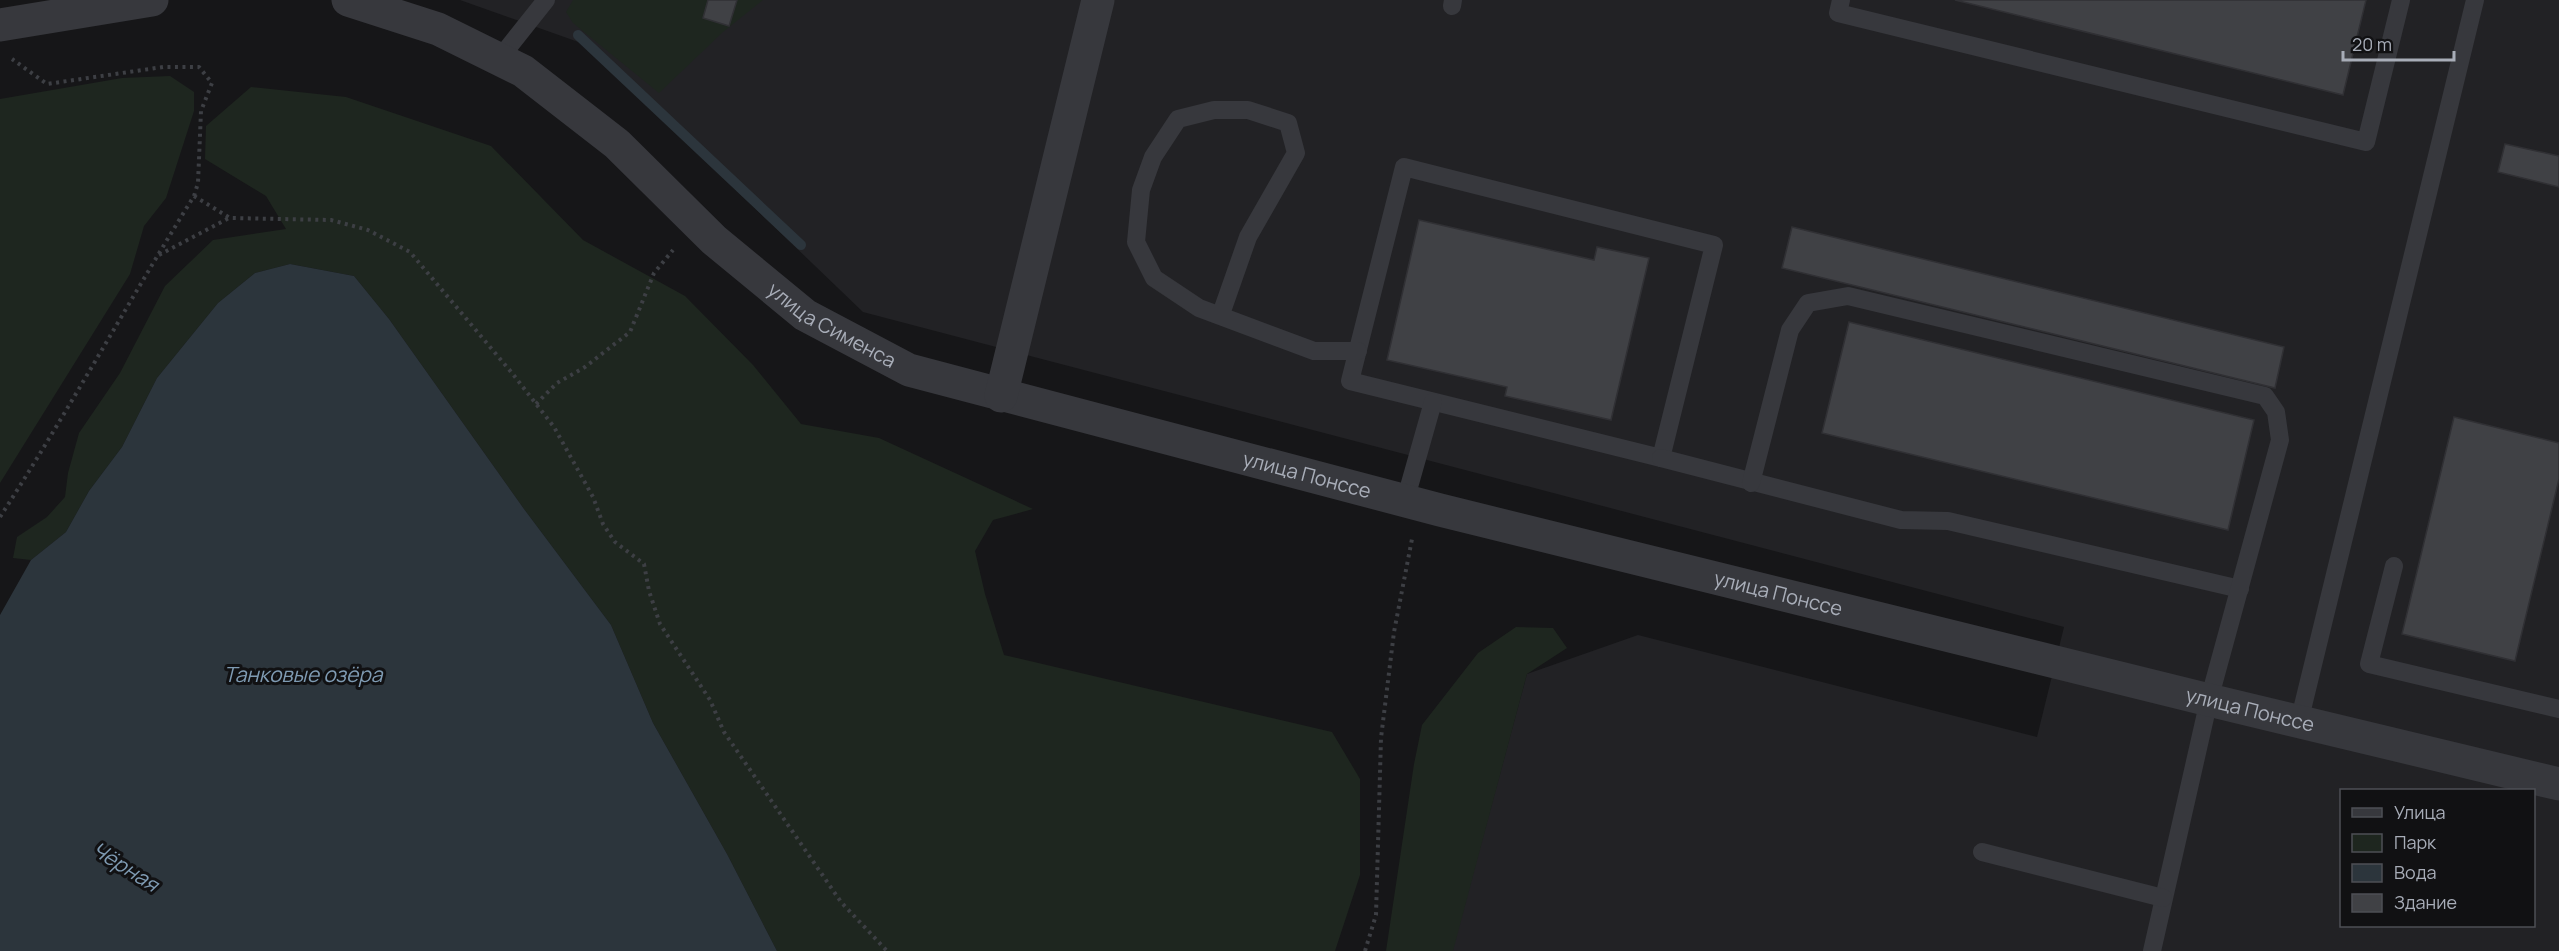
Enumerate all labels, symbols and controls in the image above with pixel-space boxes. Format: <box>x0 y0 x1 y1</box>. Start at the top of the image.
scale bar <box>2343 24 2454 62</box>
text: 20 m <box>2352 32 2392 56</box>
street label: улица Сименса <box>762 276 901 374</box>
street label: улица Понссе <box>1240 445 1374 504</box>
street label: улица Понссе <box>1711 564 1846 622</box>
water label: Танковые озёра <box>224 660 384 688</box>
street label: улица Понссе <box>2183 681 2317 738</box>
legend <box>2340 789 2535 927</box>
text: Улица <box>2394 800 2446 824</box>
text: Парк <box>2394 830 2437 854</box>
water label: Чёрная <box>87 835 165 898</box>
text: Вода <box>2394 860 2436 884</box>
text: Здание <box>2394 890 2457 914</box>

